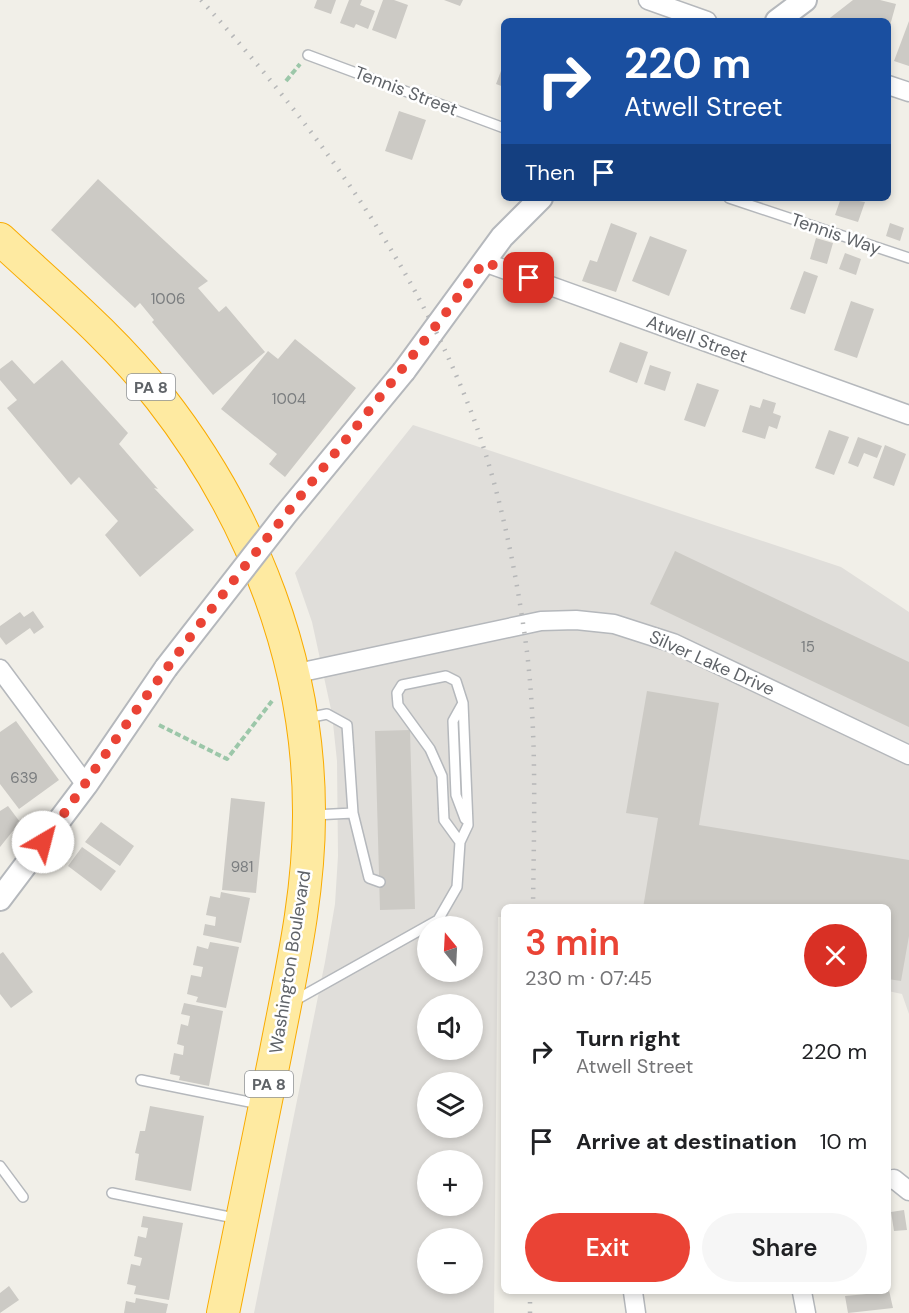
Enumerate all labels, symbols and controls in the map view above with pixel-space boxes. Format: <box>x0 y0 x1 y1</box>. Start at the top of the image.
text: 220 m <box>624 36 751 91</box>
icon: right <box>525 42 603 120</box>
street label: Tennis Street <box>351 60 461 122</box>
text: Atwell Street <box>624 89 783 124</box>
icon: arrive <box>587 156 620 189</box>
text: Then <box>525 158 575 187</box>
street label: Tennis Way <box>788 207 884 261</box>
pin <box>503 252 554 303</box>
icon: arrive <box>512 261 545 294</box>
house number: 1006 <box>151 289 185 309</box>
street label: Atwell Street <box>643 310 751 368</box>
road number: PA 8 <box>127 374 175 400</box>
house number: 1004 <box>272 389 306 409</box>
street label: Silver Lake Drive <box>646 625 778 701</box>
house number: 15 <box>801 637 815 657</box>
house number: 639 <box>10 768 38 788</box>
position arrow <box>11 810 75 874</box>
house number: 981 <box>231 857 253 877</box>
street label: Washington Boulevard <box>264 869 316 1055</box>
north arrow <box>417 916 483 982</box>
map controls <box>417 916 483 1294</box>
text: 3 min <box>525 919 620 966</box>
button: close <box>804 924 867 987</box>
text: 230 m · 07:45 <box>525 965 652 991</box>
button: sound <box>417 994 483 1060</box>
text: Turn right <box>576 1024 681 1053</box>
icon: right <box>525 1035 558 1068</box>
text: 220 m <box>801 1037 867 1066</box>
text: Atwell Street <box>576 1053 693 1079</box>
road number: PA 8 <box>245 1071 293 1097</box>
button: layers <box>417 1072 483 1138</box>
icon: arrive <box>525 1125 558 1158</box>
text: Arrive at destination <box>576 1127 797 1156</box>
text: 10 m <box>820 1127 867 1156</box>
button: + <box>417 1150 483 1216</box>
button: Exit <box>525 1213 690 1282</box>
button: Share <box>702 1213 867 1282</box>
button: − <box>417 1228 483 1294</box>

